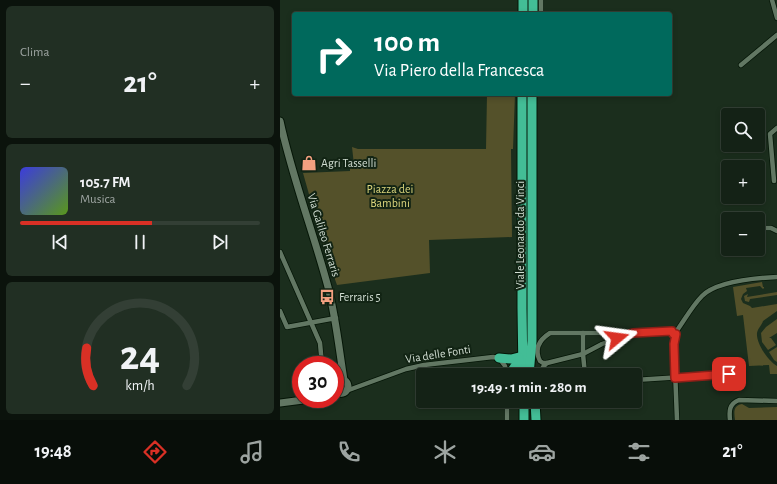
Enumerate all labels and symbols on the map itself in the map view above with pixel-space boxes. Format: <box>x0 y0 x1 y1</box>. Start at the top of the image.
shop icon: Agri Tasselli <box>300 154 318 172</box>
place label: Agri Tasselli <box>321 157 376 169</box>
street label: Viale Leonardo da Vinci <box>514 181 526 289</box>
park label: Piazza dei Bambini <box>367 183 413 209</box>
street label: Via Galileo Ferraris <box>306 192 342 278</box>
bus stop icon: Ferraris 5 <box>318 288 336 306</box>
place label: Ferraris 5 <box>339 291 381 303</box>
position arrow <box>596 317 638 359</box>
street label: Via delle Fonti <box>405 343 471 365</box>
speed limit sign: 30 <box>292 356 344 408</box>
pin <box>712 357 746 391</box>

